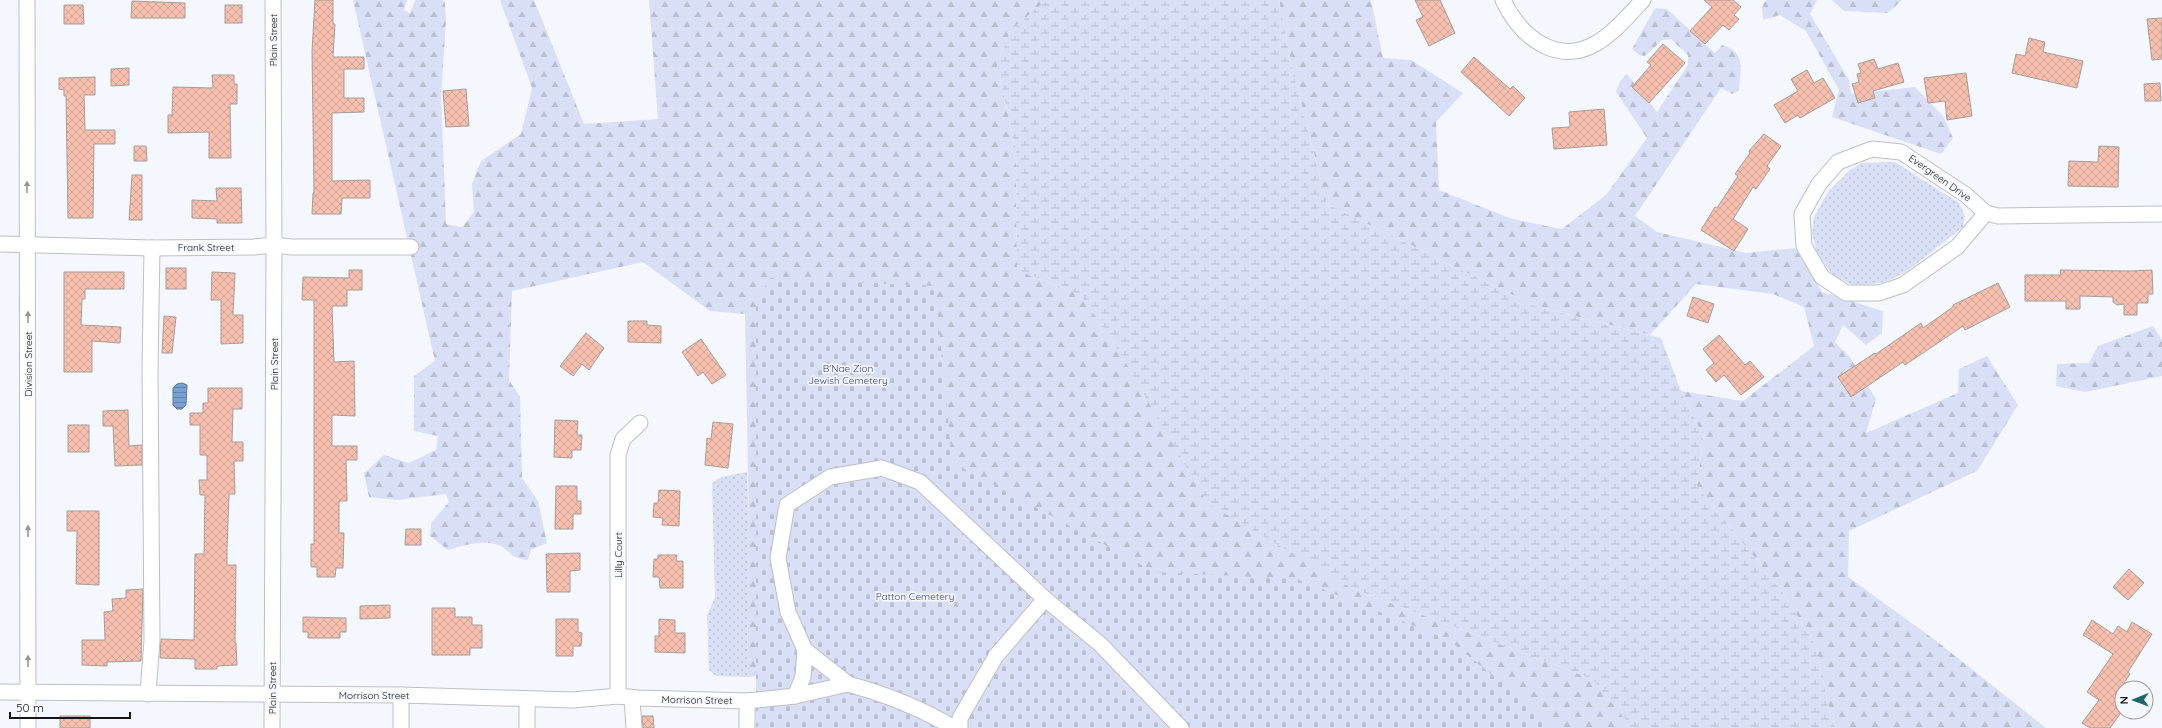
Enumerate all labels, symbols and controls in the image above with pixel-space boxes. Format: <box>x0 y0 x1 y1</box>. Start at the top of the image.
street label: Plain Street <box>267 13 280 66</box>
street label: Evergreen Drive <box>1906 151 1974 205</box>
one-way arrow <box>24 180 30 193</box>
street label: Frank Street <box>178 241 235 254</box>
one-way arrow <box>25 310 31 323</box>
street label: Division Street <box>22 331 35 397</box>
street label: Plain Street <box>268 337 281 390</box>
park label: B'Nae Zion Jewish Cemetery <box>808 362 888 387</box>
one-way arrow <box>25 524 31 537</box>
street label: Lilly Court <box>612 531 625 578</box>
park label: Patton Cemetery <box>876 590 954 603</box>
one-way arrow <box>25 654 31 667</box>
street label: Plain Street <box>266 661 279 714</box>
north arrow <box>2114 680 2154 720</box>
street label: Morrison Street <box>339 689 410 702</box>
street label: Morrison Street <box>662 693 733 707</box>
scale bar <box>10 694 130 720</box>
text: N <box>2117 696 2131 704</box>
text: 50 m <box>16 700 44 715</box>

